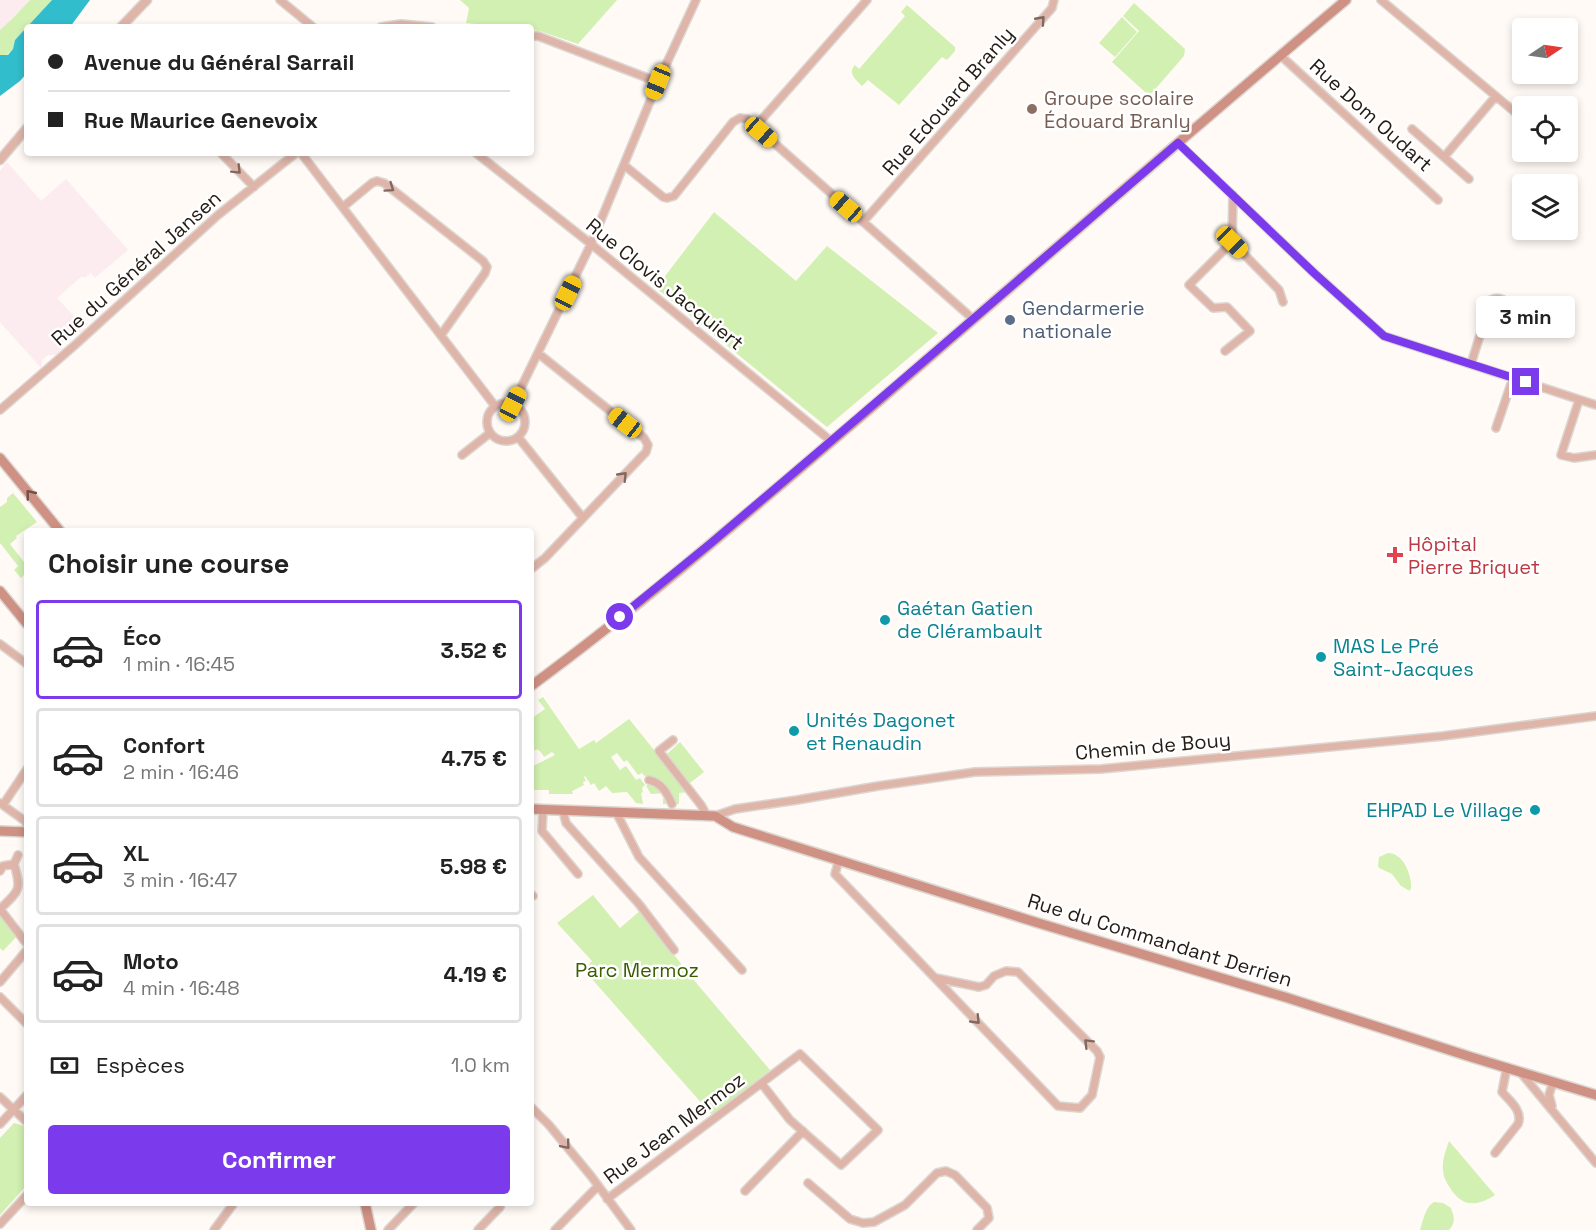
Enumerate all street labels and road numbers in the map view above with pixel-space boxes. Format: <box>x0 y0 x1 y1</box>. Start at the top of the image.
street label: Rue Edouard Branly <box>876 21 1020 181</box>
street label: Rue Dom Oudart <box>1304 53 1438 177</box>
street label: Rue du Général Jansen <box>46 185 226 351</box>
street label: Rue Clovis Jacquiert <box>581 212 749 356</box>
street label: Chemin de Bouy <box>1074 726 1232 766</box>
street label: Rue du Commandant Derrien <box>1025 887 1295 993</box>
street label: Rue Jean Mermoz <box>598 1066 750 1190</box>

